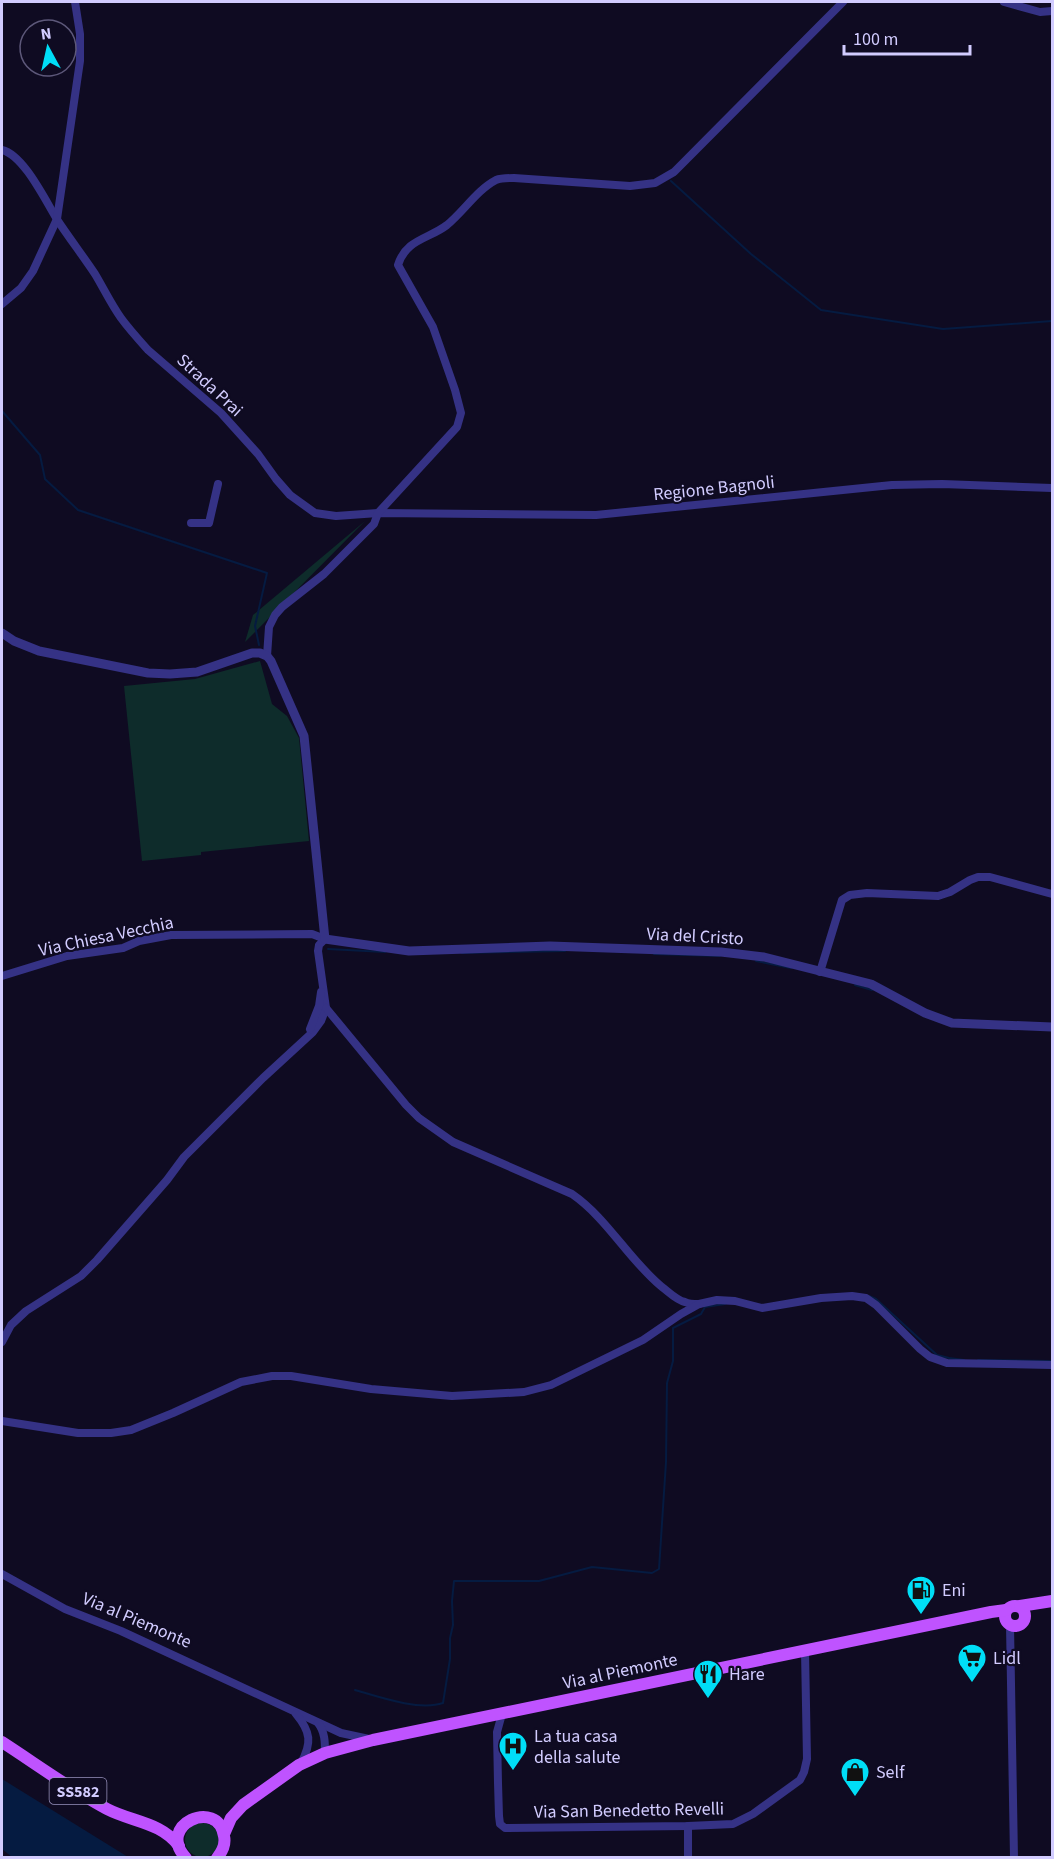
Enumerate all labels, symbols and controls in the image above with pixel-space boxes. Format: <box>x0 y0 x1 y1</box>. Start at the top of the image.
north arrow <box>18 18 78 78</box>
scale bar <box>844 18 970 56</box>
text: N <box>39 23 53 46</box>
text: 100 m <box>853 27 898 52</box>
street label: Strada Prai <box>171 348 248 423</box>
street label: Regione Bagnoli <box>652 470 776 507</box>
street label: Via Chiesa Vecchia <box>36 910 176 963</box>
street label: Via del Cristo <box>646 921 744 952</box>
fuel station icon: Eni <box>905 1574 937 1616</box>
place label: Eni <box>942 1578 966 1603</box>
street label: Via al Piemonte <box>78 1586 195 1655</box>
supermarket icon: Lidl <box>956 1642 988 1684</box>
place label: Lidl <box>993 1646 1021 1671</box>
street label: Via al Piemonte <box>561 1647 680 1696</box>
restaurant icon: Hare <box>692 1658 724 1700</box>
place label: Hare <box>729 1662 765 1687</box>
place label: La tua casa della salute <box>534 1724 621 1770</box>
hospital icon: La tua casa della salute <box>497 1730 529 1772</box>
shop icon: Self <box>839 1756 871 1798</box>
place label: Self <box>876 1760 905 1785</box>
road number: SS582 <box>50 1778 106 1804</box>
street label: Via San Benedetto Revelli <box>534 1796 724 1825</box>

